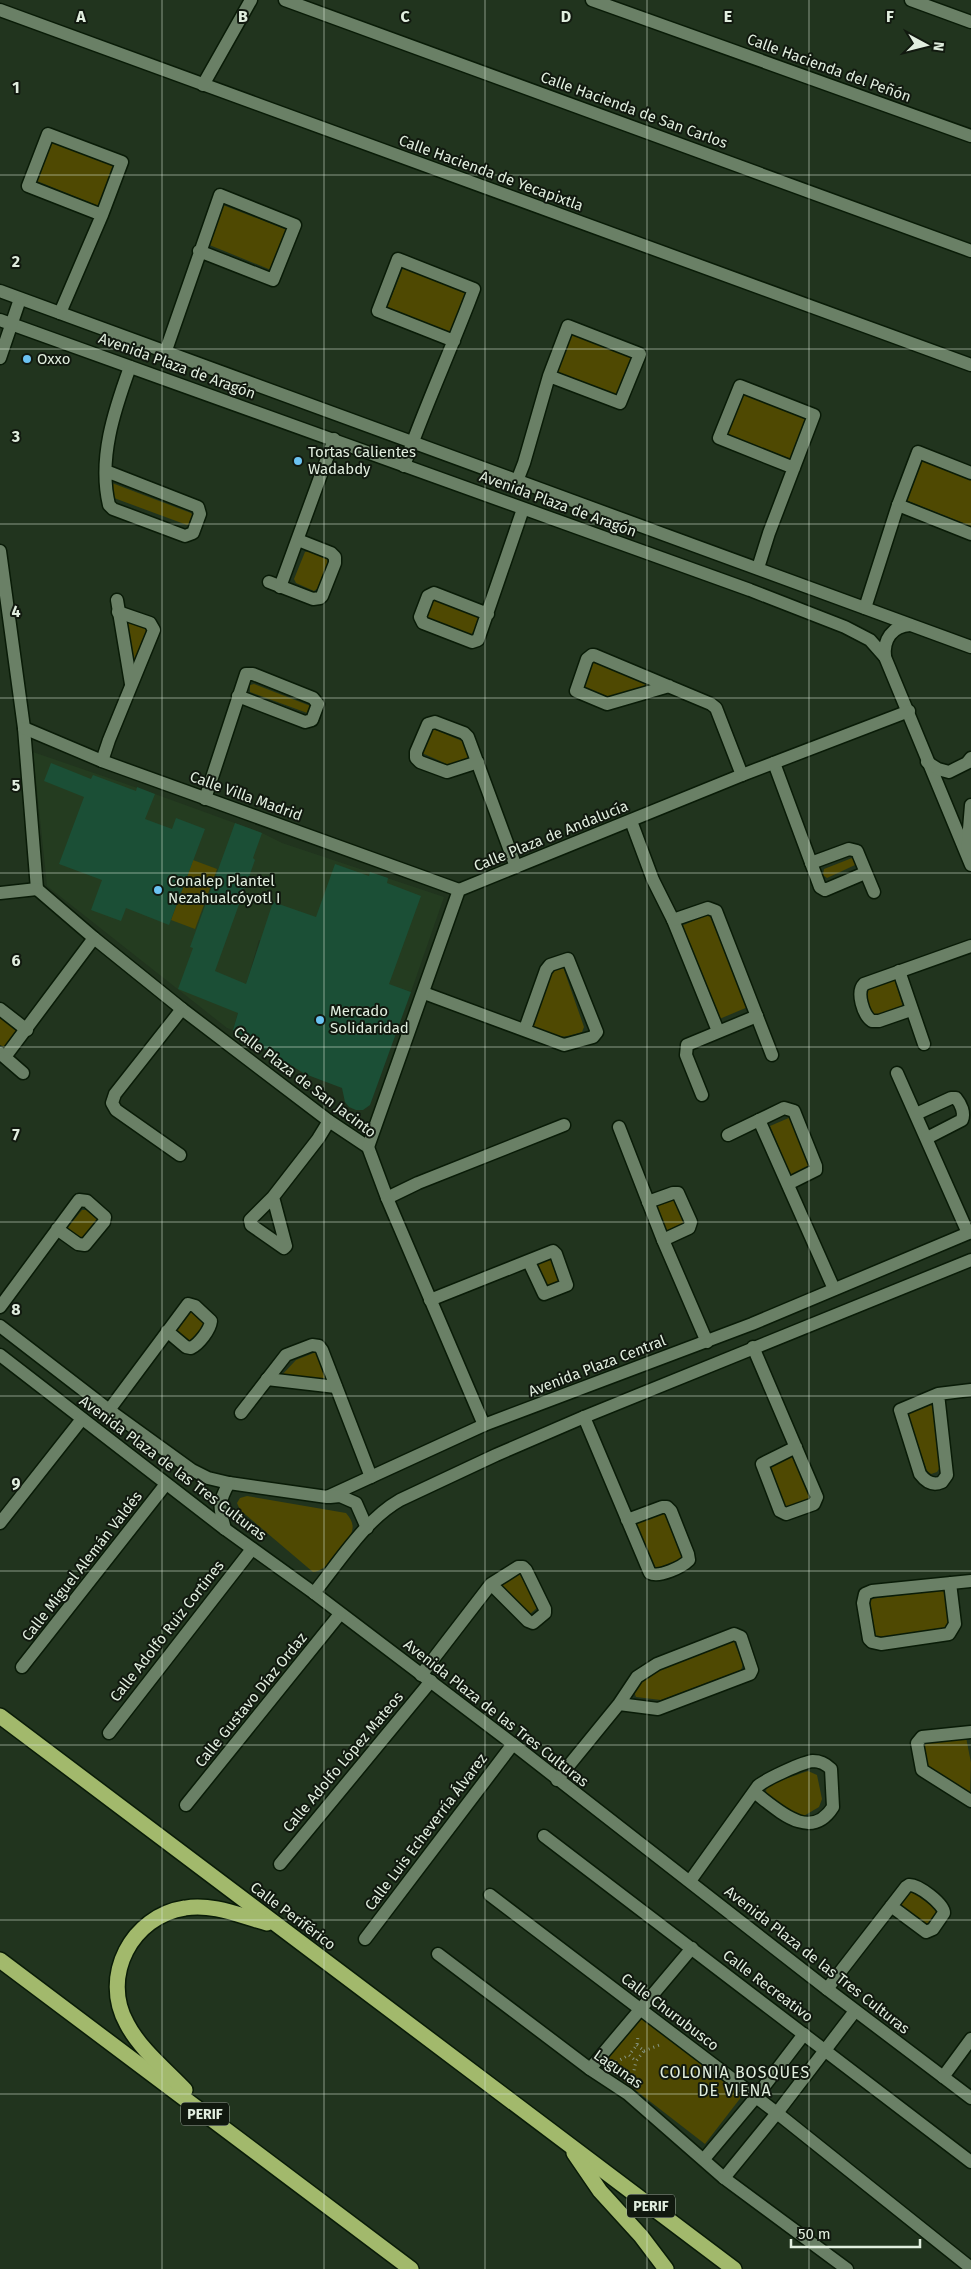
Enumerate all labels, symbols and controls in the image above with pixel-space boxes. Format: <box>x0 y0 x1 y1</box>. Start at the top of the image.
text: A <box>75 7 86 26</box>
text: B <box>238 7 248 26</box>
text: C <box>400 7 410 26</box>
text: D <box>561 7 571 26</box>
text: E <box>724 7 732 26</box>
text: F <box>886 7 894 26</box>
north arrow <box>901 20 951 70</box>
street label: Calle Hacienda del Peñón <box>745 30 913 106</box>
text: N <box>929 41 947 52</box>
street label: Calle Hacienda de San Carlos <box>538 68 730 152</box>
text: 1 <box>12 78 20 97</box>
street label: Calle Hacienda de Yecapixtla <box>396 131 586 215</box>
text: 2 <box>12 252 20 271</box>
street label: Avenida Plaza de Aragón <box>96 329 258 403</box>
place label: Oxxo <box>37 350 70 368</box>
marker: Oxxo <box>21 353 33 365</box>
text: 3 <box>11 427 20 446</box>
place label: Tortas Calientes Wadabdy <box>308 443 416 478</box>
marker: Tortas Calientes Wadabdy <box>292 455 304 467</box>
street label: Avenida Plaza de Aragón <box>477 467 639 541</box>
text: 4 <box>11 602 21 621</box>
street label: Calle Villa Madrid <box>187 767 305 825</box>
text: 5 <box>12 776 21 795</box>
street label: Calle Plaza de Andalucía <box>471 797 631 875</box>
place label: Conalep Plantel Nezahualcóyotl I <box>168 872 280 907</box>
marker: Conalep Plantel Nezahualcóyotl I <box>152 884 164 896</box>
text: 6 <box>11 951 21 970</box>
place label: Mercado Solidaridad <box>330 1002 409 1037</box>
marker: Mercado Solidaridad <box>314 1014 326 1026</box>
street label: Calle Plaza de San Jacinto <box>230 1023 380 1141</box>
text: 7 <box>12 1125 20 1144</box>
text: 8 <box>11 1300 21 1319</box>
street label: Avenida Plaza Central <box>526 1331 669 1401</box>
street label: Avenida Plaza de las Tres Culturas <box>76 1392 270 1544</box>
text: 9 <box>12 1474 21 1493</box>
street label: Calle Miguel Alemán Valdés <box>18 1488 146 1644</box>
street label: Calle Adolfo Ruiz Cortines <box>106 1557 228 1705</box>
street label: Calle Gustavo Díaz Ordaz <box>191 1629 311 1771</box>
street label: Avenida Plaza de las Tres Culturas <box>400 1635 592 1791</box>
street label: Calle Adolfo López Mateos <box>279 1688 407 1836</box>
street label: Calle Luis Echeverría Álvarez <box>361 1750 491 1914</box>
street label: Calle Periférico <box>247 1878 339 1954</box>
street label: Avenida Plaza de las Tres Culturas <box>721 1882 913 2038</box>
street label: Calle Recreativo <box>719 1946 817 2026</box>
street label: Calle Churubusco <box>618 1969 722 2055</box>
street label: Lagunas <box>590 2046 646 2092</box>
district label: COLONIA BOSQUES DE VIENA <box>660 2063 810 2100</box>
road number: PERIF <box>181 2102 229 2126</box>
road number: PERIF <box>627 2194 675 2218</box>
scale bar <box>791 2216 920 2248</box>
text: 50 m <box>798 2225 831 2243</box>

